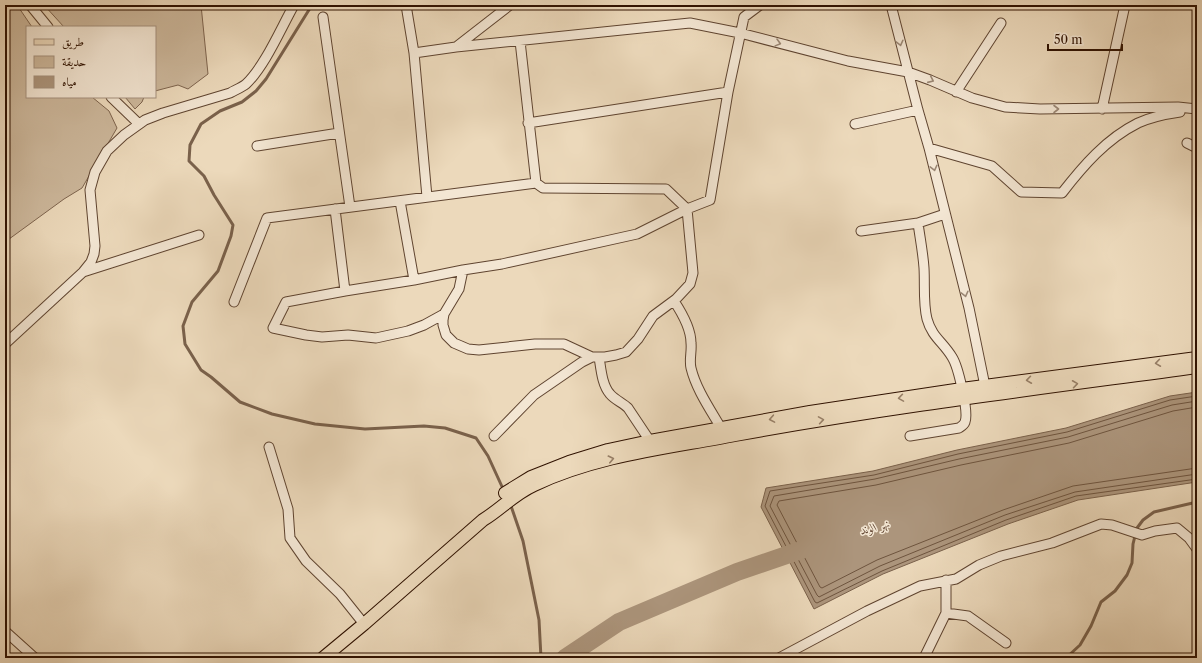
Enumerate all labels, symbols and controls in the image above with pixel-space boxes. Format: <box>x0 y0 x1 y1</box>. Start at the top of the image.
legend <box>26 26 156 98</box>
scale bar <box>1048 26 1122 52</box>
text: 50 m <box>1054 32 1083 47</box>
text: طريق <box>62 34 84 50</box>
one-way arrow <box>774 38 781 47</box>
one-way arrow <box>896 40 904 46</box>
text: حديقة <box>62 54 86 70</box>
text: مياه <box>62 74 77 89</box>
one-way arrow <box>927 75 935 83</box>
one-way arrow <box>1053 105 1059 113</box>
one-way arrow <box>929 165 938 172</box>
one-way arrow <box>961 291 969 298</box>
one-way arrow <box>1155 358 1161 367</box>
one-way arrow <box>1026 375 1033 384</box>
one-way arrow <box>1072 380 1078 389</box>
one-way arrow <box>898 393 904 402</box>
one-way arrow <box>769 414 776 423</box>
one-way arrow <box>818 416 825 425</box>
one-way arrow <box>607 455 614 464</box>
water label: نهر الوند <box>858 515 892 539</box>

